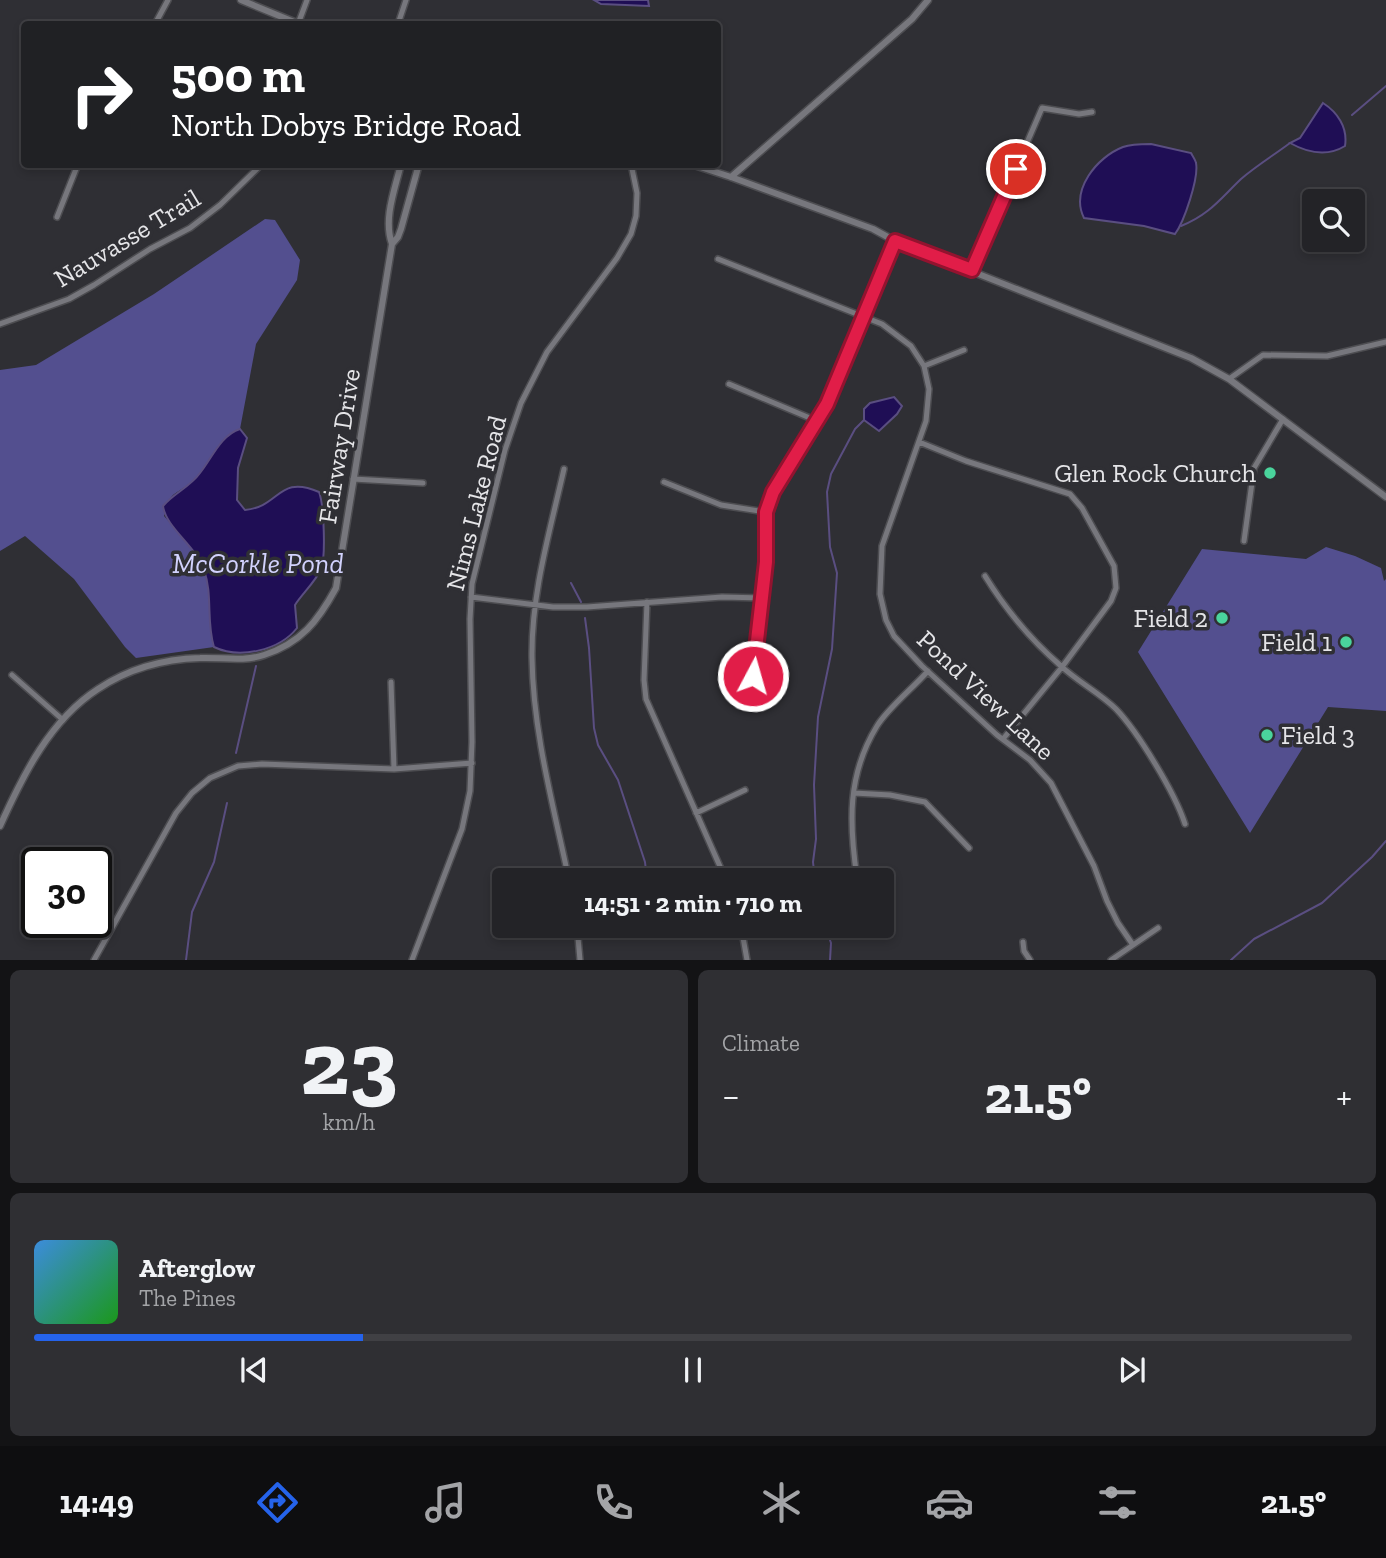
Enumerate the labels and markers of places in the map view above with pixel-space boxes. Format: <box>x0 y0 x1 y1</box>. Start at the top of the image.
pin <box>986 139 1046 199</box>
place label: Glen Rock Church <box>1054 457 1256 489</box>
marker: Glen Rock Church <box>1262 465 1278 481</box>
place label: Field 2 <box>1134 602 1208 634</box>
marker: Field 2 <box>1214 610 1230 626</box>
place label: Field 1 <box>1261 626 1332 658</box>
marker: Field 1 <box>1338 634 1354 650</box>
place label: Field 3 <box>1281 719 1355 751</box>
marker: Field 3 <box>1259 727 1275 743</box>

